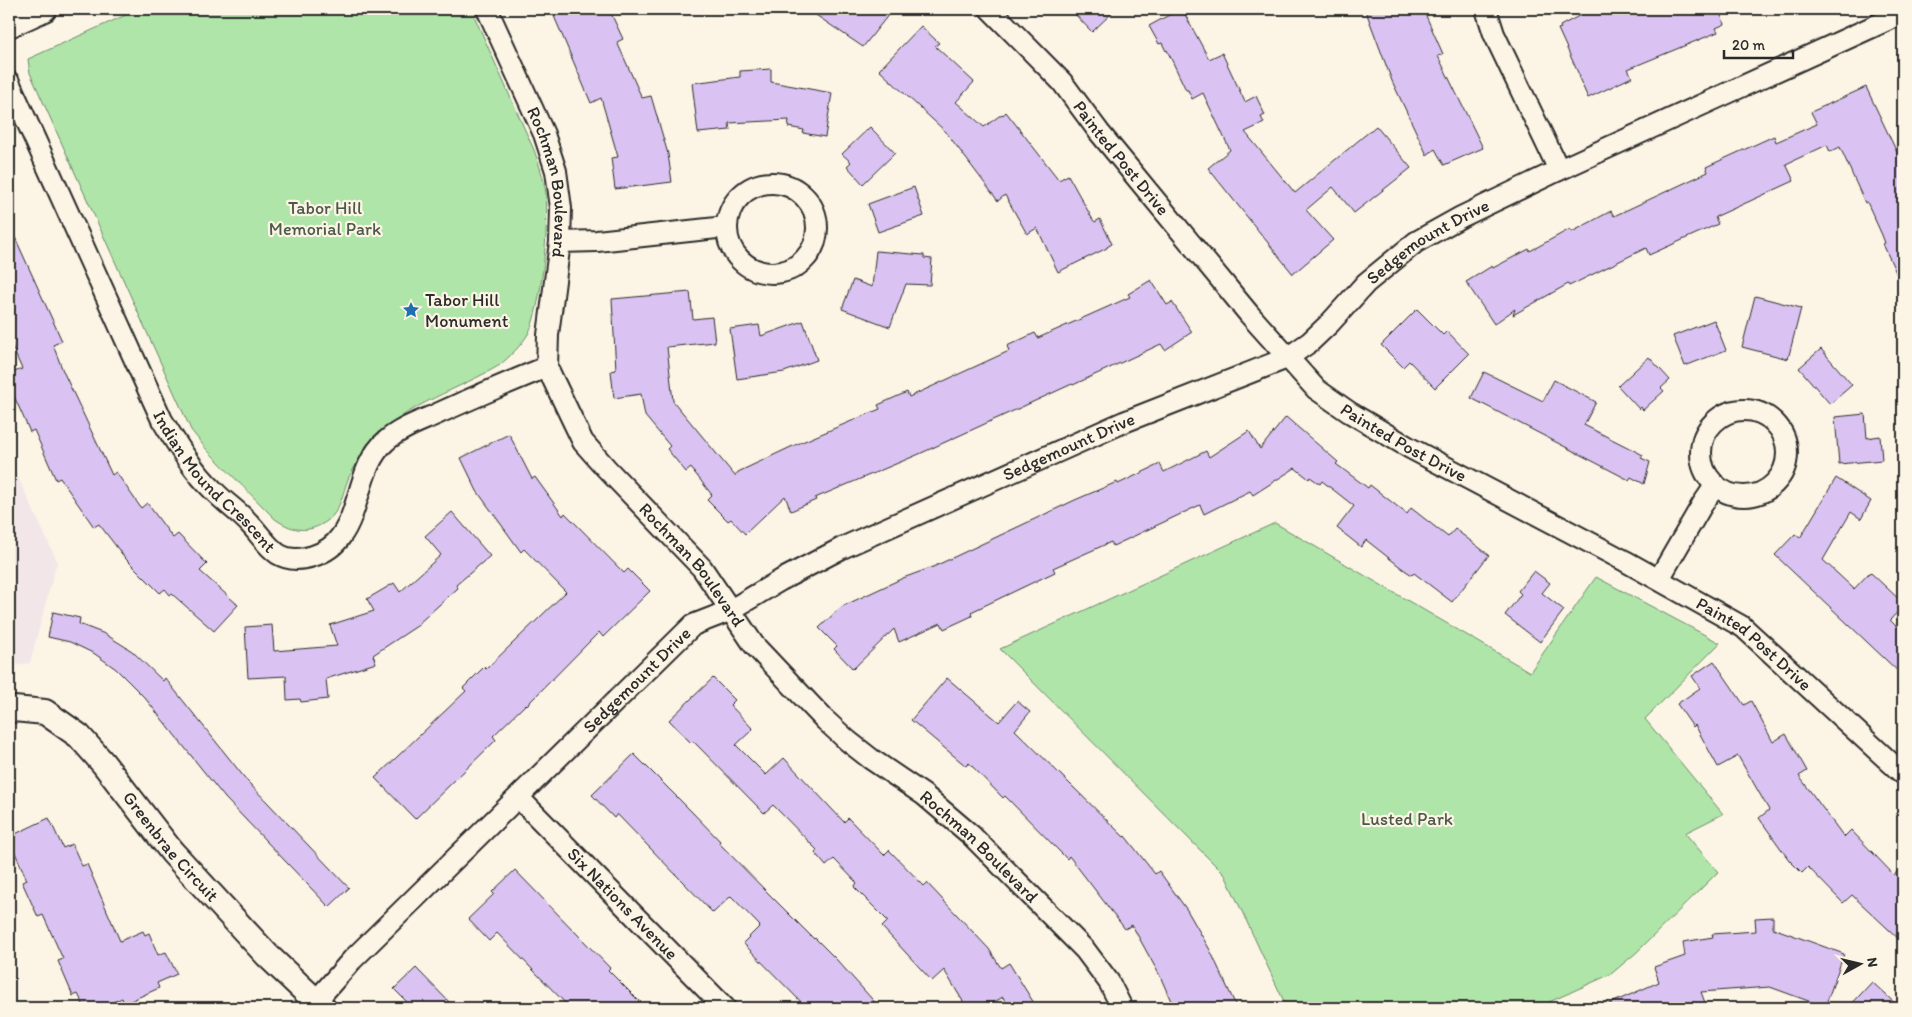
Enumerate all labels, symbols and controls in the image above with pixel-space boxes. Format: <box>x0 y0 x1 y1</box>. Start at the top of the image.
scale bar <box>1724 28 1793 60</box>
text: 20 m <box>1732 36 1766 54</box>
street label: Painted Post Drive <box>1069 96 1174 220</box>
street label: Rochman Boulevard <box>522 103 572 259</box>
street label: Sedgemount Drive <box>1362 194 1493 289</box>
park label: Tabor Hill Memorial Park <box>269 197 381 240</box>
place label: Tabor Hill Monument <box>425 289 509 332</box>
place icon: Tabor Hill Monument <box>401 300 421 320</box>
street label: Painted Post Drive <box>1336 398 1470 487</box>
street label: Indian Mound Crescent <box>148 407 280 558</box>
street label: Sedgemount Drive <box>999 408 1138 486</box>
street label: Rochman Boulevard <box>634 498 750 631</box>
street label: Painted Post Drive <box>1692 592 1816 695</box>
street label: Sedgemount Drive <box>578 622 695 738</box>
street label: Rochman Boulevard <box>915 785 1043 908</box>
street label: Greenbrae Circuit <box>118 787 224 907</box>
park label: Lusted Park <box>1361 808 1453 830</box>
street label: Six Nations Avenue <box>563 843 683 964</box>
north arrow <box>1834 940 1884 990</box>
text: N <box>1863 956 1881 968</box>

